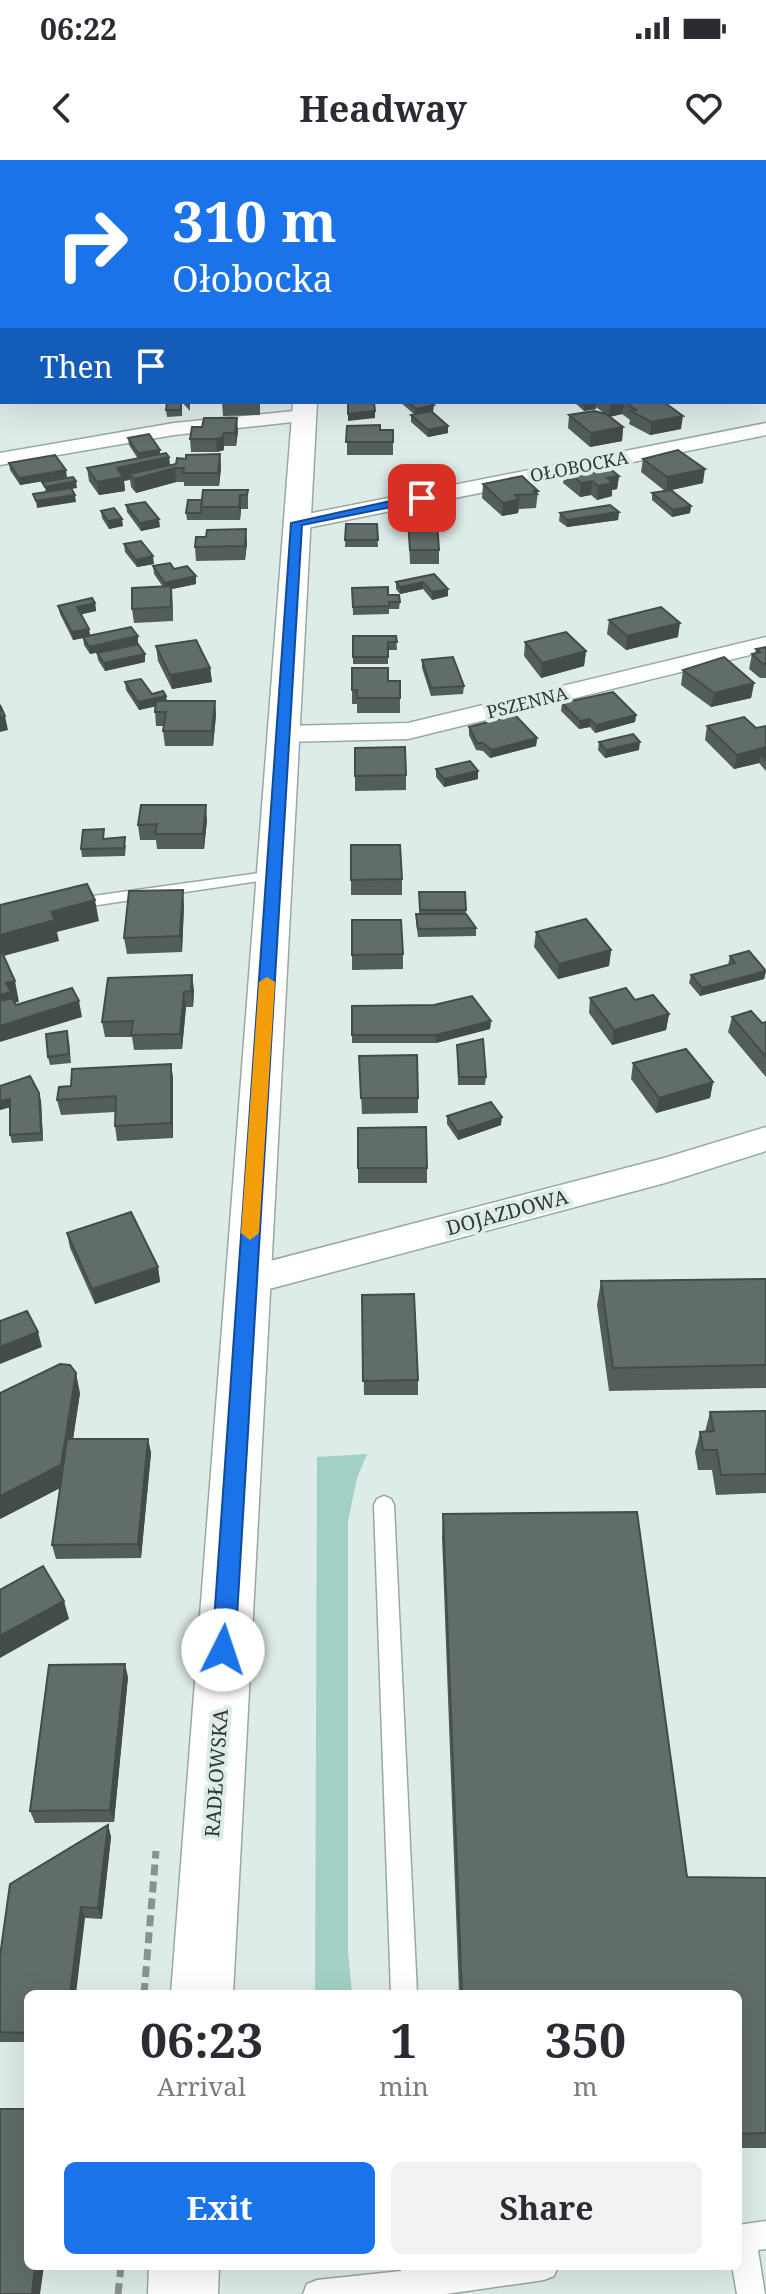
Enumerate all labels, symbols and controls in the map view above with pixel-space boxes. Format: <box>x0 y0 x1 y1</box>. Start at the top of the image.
text: 06:22 <box>40 8 117 49</box>
text: Headway <box>299 84 467 133</box>
icon: back <box>40 86 84 130</box>
icon: heart <box>682 86 726 130</box>
text: 310 m <box>172 182 337 258</box>
icon: right <box>40 192 144 296</box>
text: Ołobocka <box>172 254 333 303</box>
icon: arrive <box>129 344 173 388</box>
text: Then <box>40 346 113 387</box>
street label: OŁOBOCKA <box>528 445 630 487</box>
pin <box>388 464 456 532</box>
icon: arrive <box>400 476 444 520</box>
street label: PSZENNA <box>484 680 570 724</box>
street label: DOJAZDOWA <box>443 1183 572 1241</box>
position arrow <box>181 1608 265 1692</box>
street label: RADŁOWSKA <box>198 1707 234 1838</box>
text: 06:23 <box>140 2007 263 2072</box>
text: 1 <box>390 2007 417 2072</box>
text: 350 <box>545 2007 626 2072</box>
text: Arrival <box>157 2068 246 2104</box>
text: min <box>379 2068 429 2104</box>
text: m <box>573 2068 598 2104</box>
button: Exit <box>64 2162 375 2254</box>
button: Share <box>391 2162 702 2254</box>

